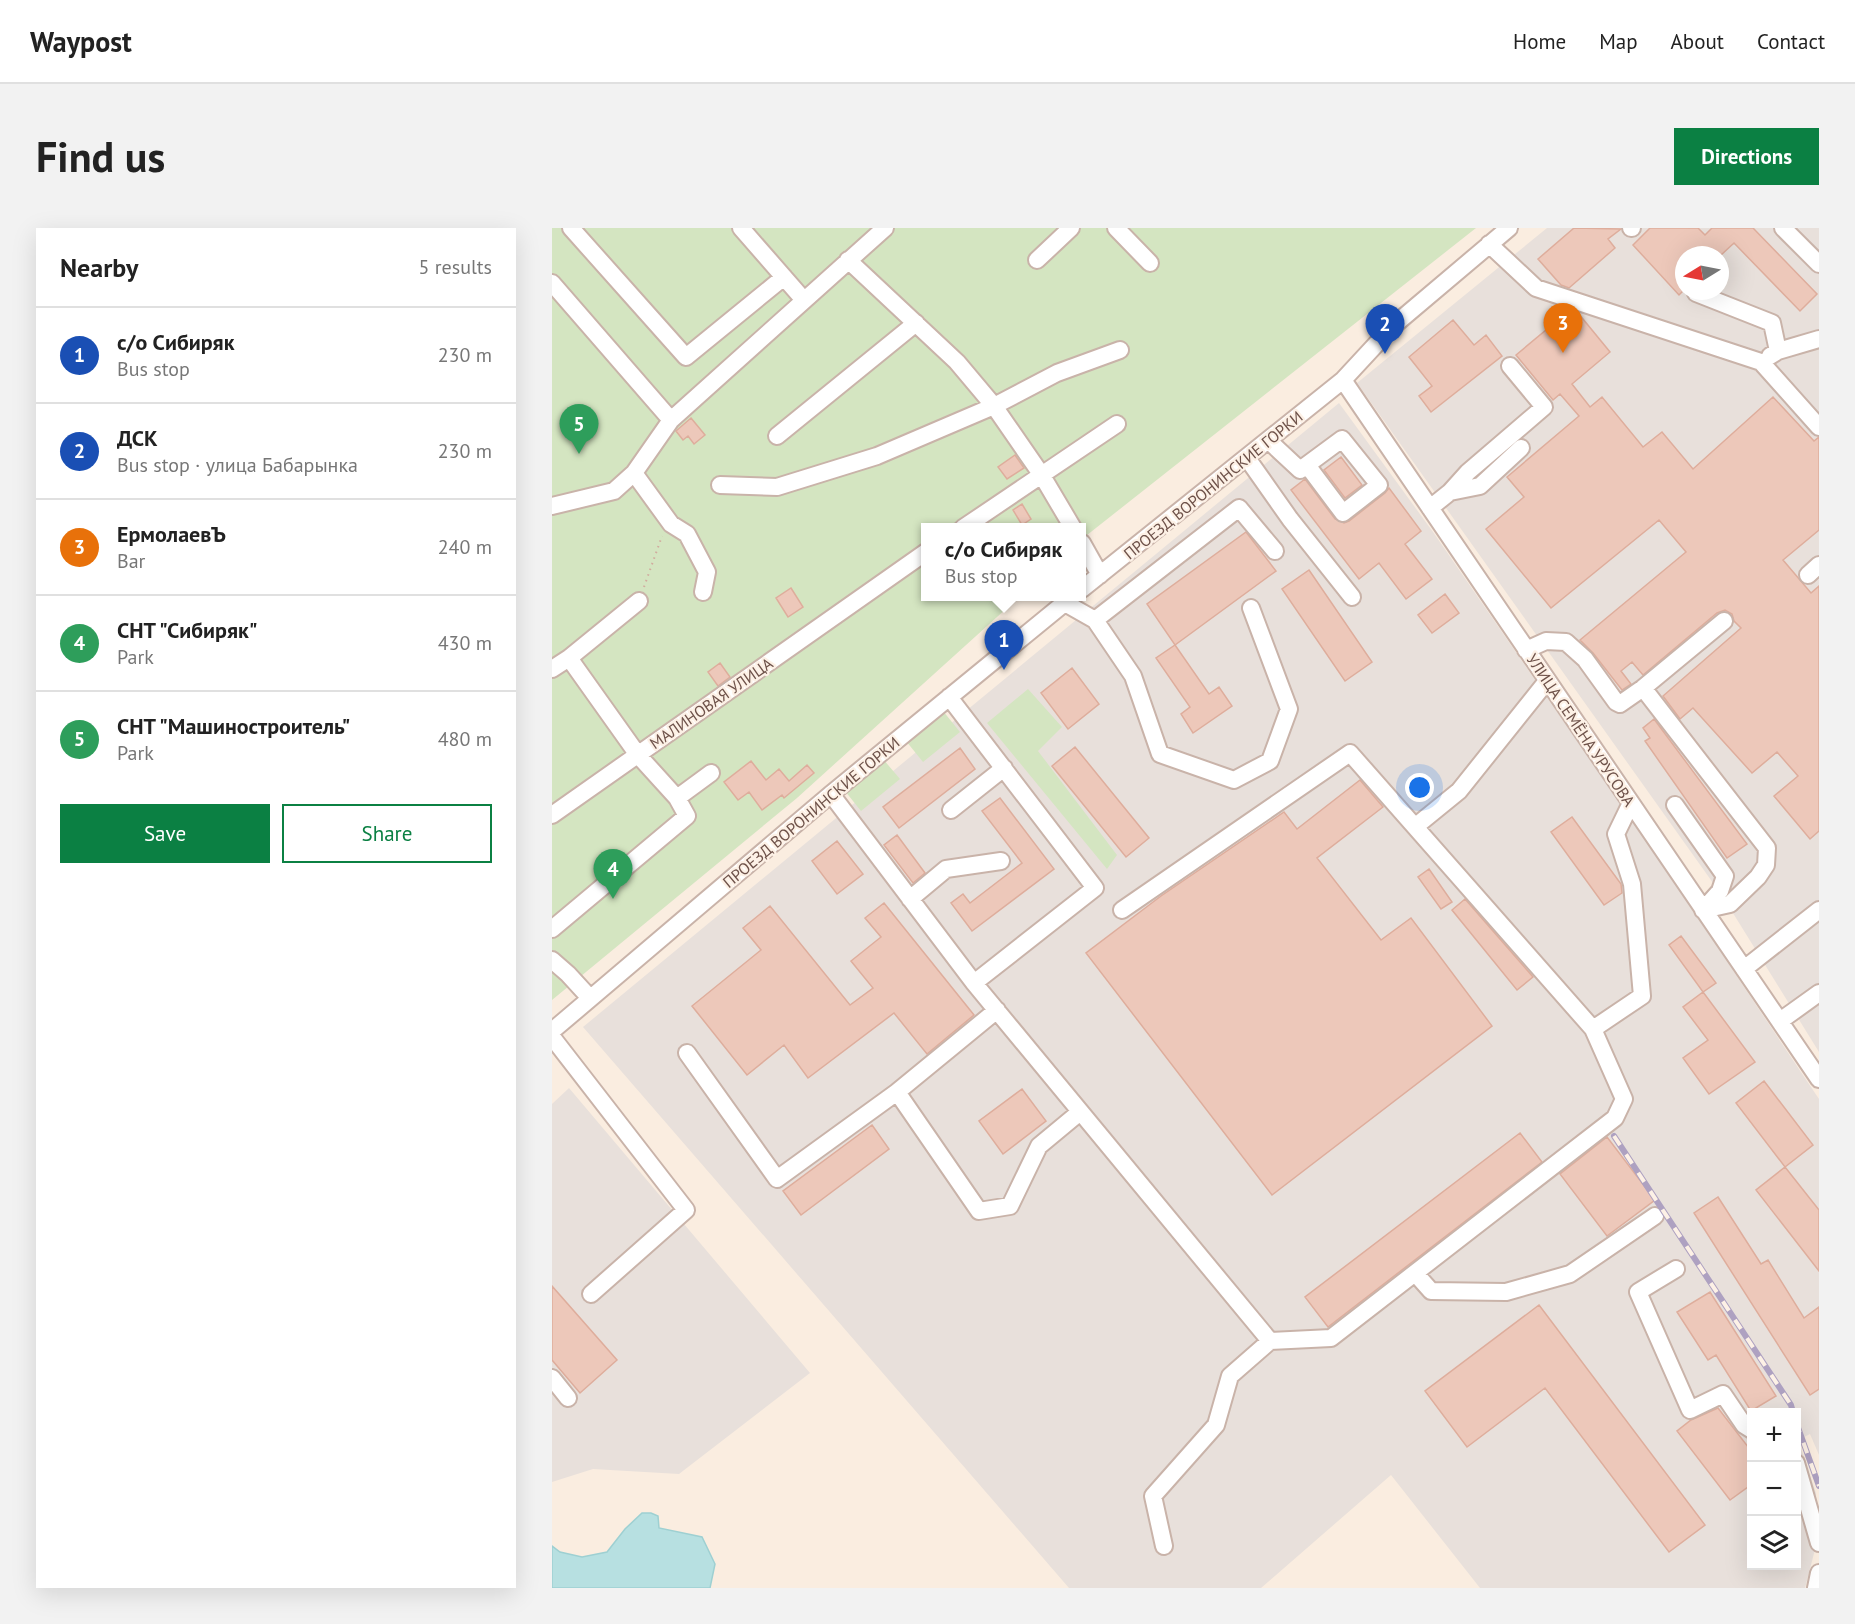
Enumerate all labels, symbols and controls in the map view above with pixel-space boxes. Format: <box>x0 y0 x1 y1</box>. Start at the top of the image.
text: Waypost <box>30 23 132 60</box>
text: Home <box>1513 28 1566 55</box>
text: Map <box>1599 28 1638 55</box>
text: About <box>1671 28 1724 55</box>
text: Contact <box>1757 28 1825 55</box>
button: Directions <box>1674 128 1819 185</box>
text: Find us <box>36 129 165 184</box>
north arrow <box>1675 246 1729 300</box>
text: Nearby <box>60 251 138 284</box>
text: 5 results <box>419 254 492 280</box>
pin: 2 <box>1366 304 1404 354</box>
pin: 3 <box>1544 304 1582 353</box>
text: с/о Сибиряк <box>117 328 234 356</box>
text: 1 <box>74 342 85 368</box>
text: 230 m <box>438 342 492 368</box>
text: Bus stop <box>117 356 190 382</box>
pin: 5 <box>560 404 598 454</box>
street label: ПРОЕЗД ВОРОНИНСКИЕ ГОРКИ <box>1119 407 1307 563</box>
text: ДСК <box>117 424 158 452</box>
text: 2 <box>74 438 85 464</box>
text: 230 m <box>438 438 492 464</box>
text: Bus stop · улица Бабарынка <box>117 452 358 478</box>
text: ЕрмолаевЪ <box>117 520 226 548</box>
popup <box>921 523 1086 601</box>
text: 3 <box>74 534 85 560</box>
text: 240 m <box>438 534 492 560</box>
text: с/о Сибиряк <box>945 535 1062 563</box>
text: Bar <box>117 548 145 574</box>
text: Bus stop <box>945 563 1018 589</box>
text: СНТ "Сибиряк" <box>117 616 258 644</box>
pin: 1 <box>984 620 1024 670</box>
text: 4 <box>74 630 85 656</box>
text: 430 m <box>438 630 492 656</box>
text: Park <box>117 644 154 670</box>
street label: УЛИЦА СЕМЁНА УРУСОВА <box>1522 650 1640 811</box>
street label: МАЛИНОВАЯ УЛИЦА <box>646 653 777 753</box>
text: СНТ "Машиностроитель" <box>117 712 350 740</box>
text: 5 <box>74 726 85 752</box>
text: 480 m <box>438 726 492 752</box>
street label: ПРОЕЗД ВОРОНИНСКИЕ ГОРКИ <box>719 732 903 892</box>
text: Park <box>117 740 154 766</box>
your location <box>1405 773 1434 802</box>
button: Save <box>60 804 270 863</box>
button: Share <box>282 804 492 863</box>
pin: 4 <box>594 850 632 899</box>
map controls <box>1747 1408 1801 1570</box>
button: + <box>1747 1408 1801 1462</box>
button: − <box>1747 1462 1801 1516</box>
button: layers <box>1747 1516 1801 1570</box>

